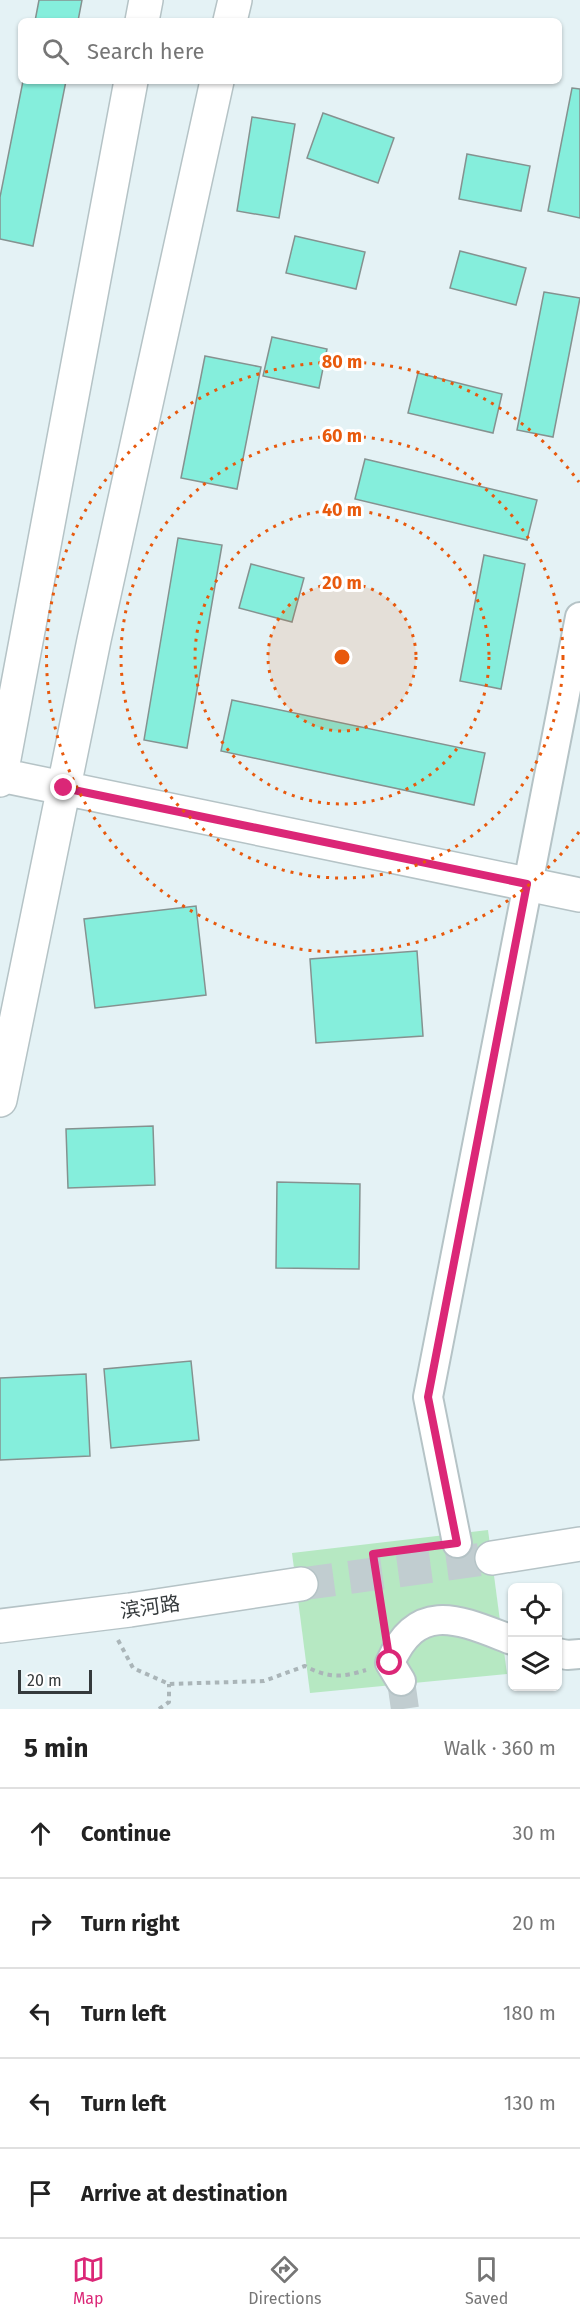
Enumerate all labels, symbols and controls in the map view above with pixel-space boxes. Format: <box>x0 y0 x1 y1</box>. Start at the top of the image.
search box <box>18 18 562 84</box>
icon: search <box>39 35 72 68</box>
text: Search here <box>87 38 205 65</box>
text: 80 m <box>322 351 362 373</box>
text: 60 m <box>322 425 362 447</box>
text: 40 m <box>322 499 362 521</box>
text: 20 m <box>322 572 362 594</box>
centre of rings <box>332 647 352 667</box>
route end <box>50 774 76 800</box>
map controls <box>508 1583 562 1691</box>
button: locate <box>508 1583 562 1637</box>
street label: 滨河路 <box>119 1591 181 1623</box>
button: layers <box>508 1637 562 1691</box>
route start <box>376 1649 402 1675</box>
scale bar <box>18 1667 92 1694</box>
text: 20 m <box>27 1671 62 1690</box>
text: 5 min <box>24 1733 88 1764</box>
text: Walk · 360 m <box>444 1736 556 1760</box>
icon: ahead <box>24 1817 57 1850</box>
text: Continue <box>81 1820 171 1847</box>
text: 30 m <box>512 1821 556 1845</box>
icon: right <box>24 1907 57 1940</box>
text: Turn right <box>81 1910 180 1937</box>
text: 20 m <box>513 1911 556 1935</box>
icon: left <box>24 1997 57 2030</box>
text: Turn left <box>81 2000 166 2027</box>
text: 180 m <box>503 2001 556 2025</box>
icon: left <box>24 2087 57 2120</box>
text: Turn left <box>81 2090 166 2117</box>
text: 130 m <box>504 2091 556 2115</box>
icon: arrive <box>24 2177 57 2210</box>
text: Arrive at destination <box>81 2180 288 2207</box>
tab: Map <box>72 2253 105 2308</box>
tab: Directions <box>248 2253 322 2308</box>
tab: Saved <box>465 2253 508 2308</box>

